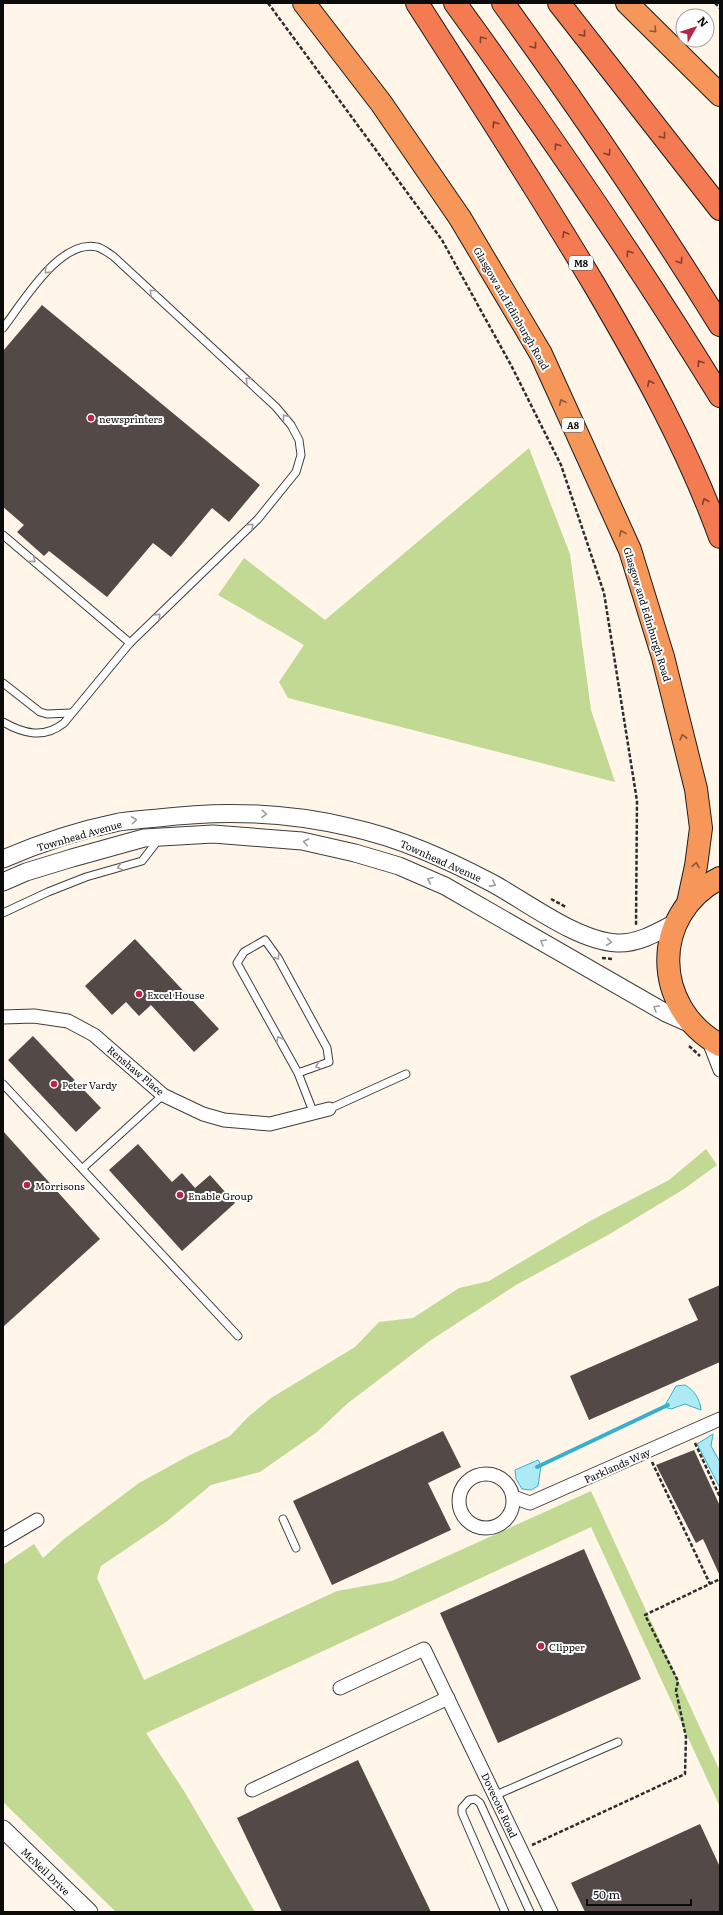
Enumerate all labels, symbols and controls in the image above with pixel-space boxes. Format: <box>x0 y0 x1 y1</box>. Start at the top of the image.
north arrow <box>675 8 715 48</box>
text: N <box>694 12 713 30</box>
one-way arrow <box>649 26 657 33</box>
one-way arrow <box>578 29 585 36</box>
one-way arrow <box>480 37 487 44</box>
one-way arrow <box>529 42 537 49</box>
one-way arrow <box>493 121 500 128</box>
one-way arrow <box>658 132 665 139</box>
one-way arrow <box>555 143 562 150</box>
one-way arrow <box>603 149 610 156</box>
one-way arrow <box>562 231 569 238</box>
street label: Glasgow and Edinburgh Road <box>471 244 553 372</box>
one-way arrow <box>627 251 634 258</box>
road number: M8 <box>569 256 593 270</box>
one-way arrow <box>675 257 683 264</box>
one-way arrow <box>44 266 52 274</box>
one-way arrow <box>149 289 157 297</box>
one-way arrow <box>697 360 704 367</box>
one-way arrow <box>245 378 253 385</box>
one-way arrow <box>648 380 655 387</box>
one-way arrow <box>559 398 567 406</box>
place label: newsprinters <box>99 411 163 426</box>
marker: newsprinters <box>86 413 96 423</box>
one-way arrow <box>282 415 289 422</box>
road number: A8 <box>562 418 584 432</box>
one-way arrow <box>702 497 710 505</box>
one-way arrow <box>246 523 254 531</box>
one-way arrow <box>619 529 627 537</box>
street label: Glasgow and Edinburgh Road <box>620 545 676 683</box>
one-way arrow <box>28 556 35 563</box>
one-way arrow <box>153 613 161 621</box>
one-way arrow <box>680 734 688 741</box>
one-way arrow <box>261 810 267 819</box>
street label: Townhead Avenue <box>35 816 123 854</box>
one-way arrow <box>131 816 137 825</box>
street label: Townhead Avenue <box>398 835 484 885</box>
one-way arrow <box>302 839 309 847</box>
one-way arrow <box>116 862 123 870</box>
one-way arrow <box>691 862 700 868</box>
one-way arrow <box>426 876 433 884</box>
one-way arrow <box>489 880 496 887</box>
one-way arrow <box>606 937 612 946</box>
one-way arrow <box>540 940 548 947</box>
one-way arrow <box>272 953 280 960</box>
place label: Excel House <box>147 987 204 1002</box>
marker: Excel House <box>134 989 144 999</box>
one-way arrow <box>653 1005 660 1012</box>
one-way arrow <box>276 1036 284 1043</box>
street label: Renshaw Place <box>104 1042 168 1098</box>
one-way arrow <box>314 1061 321 1069</box>
place label: Peter Vardy <box>62 1077 117 1092</box>
marker: Peter Vardy <box>49 1079 59 1089</box>
place label: Morrisons <box>35 1178 85 1193</box>
marker: Morrisons <box>22 1180 32 1190</box>
place label: Enable Group <box>188 1188 253 1203</box>
marker: Enable Group <box>175 1190 185 1200</box>
street label: Parklands Way <box>581 1444 653 1486</box>
place label: Clipper <box>549 1639 585 1654</box>
marker: Clipper <box>536 1641 546 1651</box>
street label: Dovecote Road <box>478 1770 522 1840</box>
street label: McNeil Drive <box>18 1844 74 1898</box>
scale bar <box>587 1881 691 1907</box>
text: 50 m <box>593 1885 620 1903</box>

